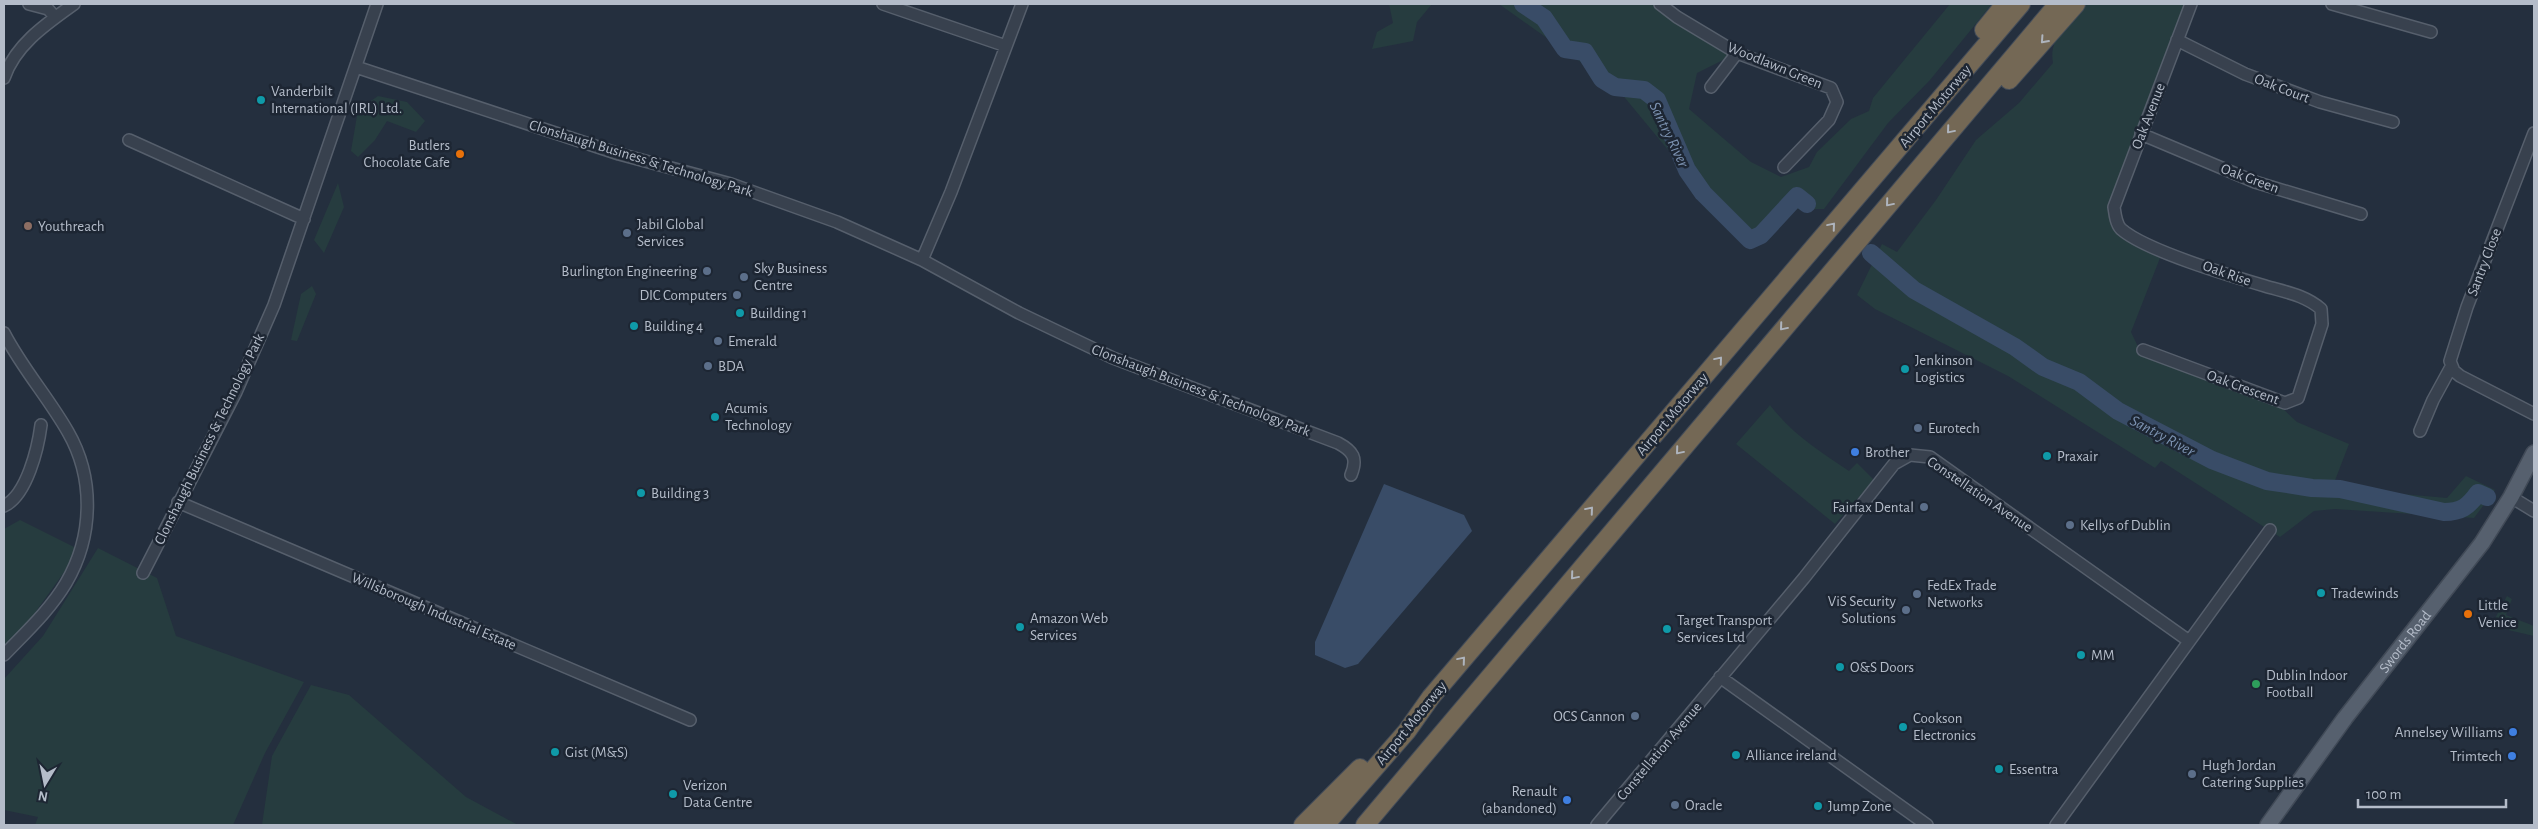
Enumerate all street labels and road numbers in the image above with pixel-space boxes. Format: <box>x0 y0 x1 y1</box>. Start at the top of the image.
street label: Woodlawn Green <box>1725 40 1824 91</box>
street label: Airport Motorway <box>1897 62 1975 151</box>
street label: Oak Court <box>2252 71 2312 106</box>
street label: Oak Avenue <box>2129 81 2168 151</box>
street label: Clonshaugh Business & Technology Park <box>527 117 755 200</box>
street label: Oak Green <box>2219 161 2281 196</box>
street label: Santry Close <box>2465 226 2504 298</box>
street label: Oak Rise <box>2201 258 2253 289</box>
street label: Clonshaugh Business & Technology Park <box>152 331 267 547</box>
street label: Clonshaugh Business & Technology Park <box>1089 342 1312 439</box>
street label: Oak Crescent <box>2205 367 2281 408</box>
street label: Airport Motorway <box>1634 370 1712 459</box>
street label: Constellation Avenue <box>1924 454 2035 535</box>
street label: Willsborough Industrial Estate <box>349 570 518 653</box>
street label: Swords Road <box>2376 608 2434 676</box>
street label: Airport Motorway <box>1373 678 1450 768</box>
street label: Constellation Avenue <box>1614 699 1705 803</box>

